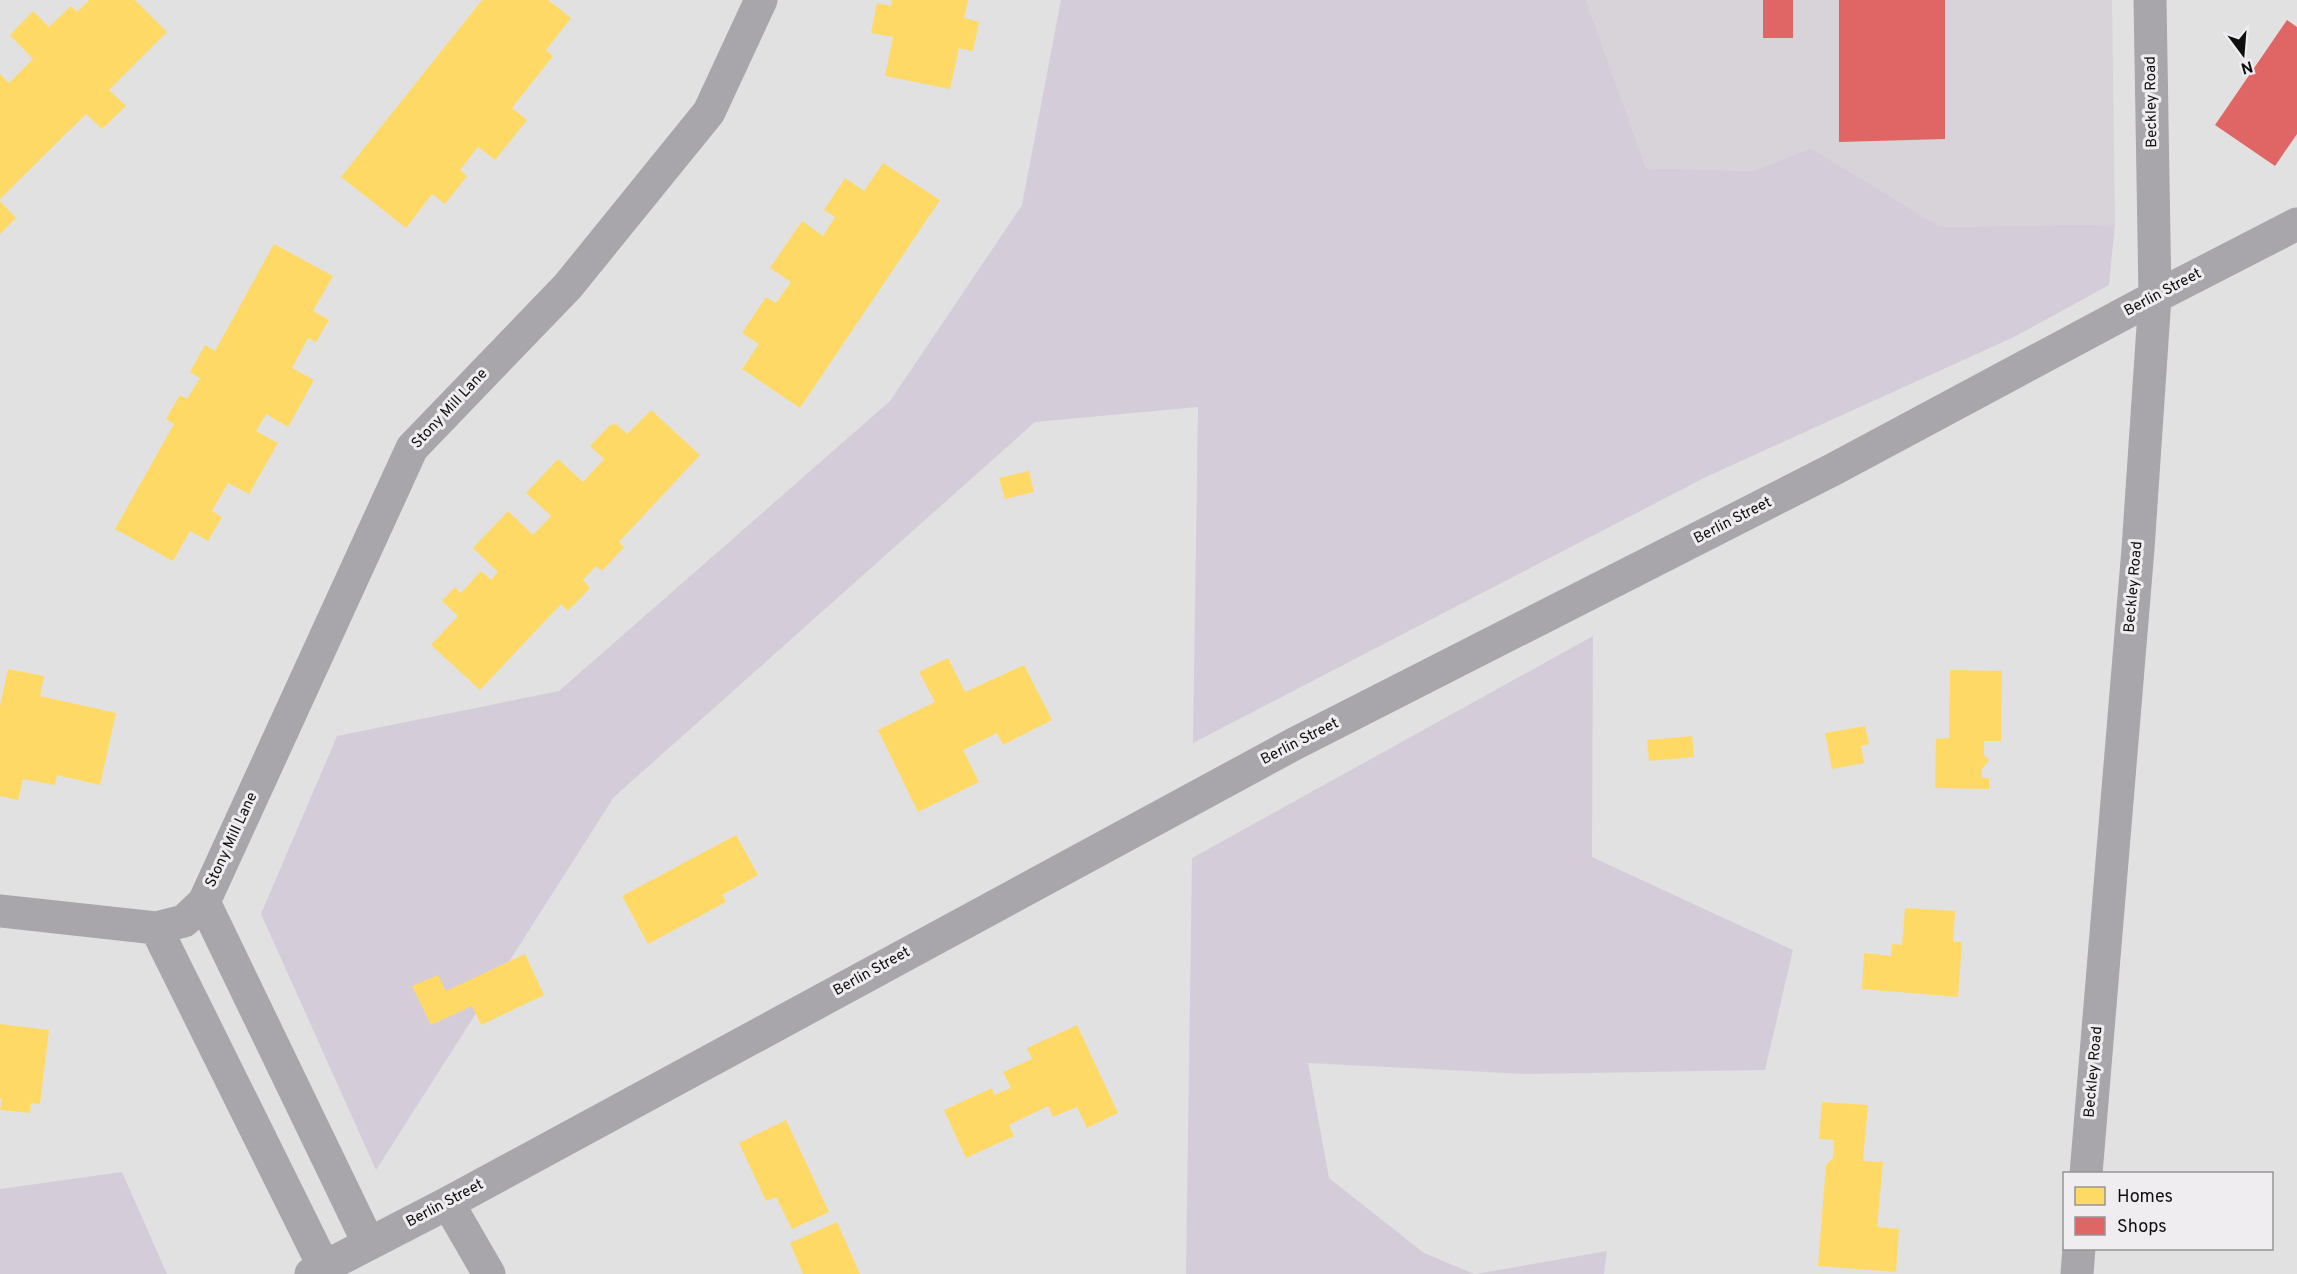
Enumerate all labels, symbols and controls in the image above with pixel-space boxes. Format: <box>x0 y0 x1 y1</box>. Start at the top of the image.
north arrow <box>2213 24 2273 84</box>
text: N <box>2238 55 2255 78</box>
street label: Beckley Road <box>2142 56 2162 148</box>
street label: Berlin Street <box>2121 265 2205 321</box>
street label: Stony Mill Lane <box>408 365 492 453</box>
street label: Berlin Street <box>1691 493 1775 549</box>
street label: Beckley Road <box>2121 541 2147 633</box>
street label: Berlin Street <box>1258 714 1342 770</box>
street label: Stony Mill Lane <box>202 789 262 891</box>
street label: Berlin Street <box>830 943 914 1001</box>
street label: Beckley Road <box>2081 1026 2107 1118</box>
legend <box>2063 1172 2273 1250</box>
street label: Berlin Street <box>403 1176 487 1232</box>
text: Homes <box>2117 1186 2173 1209</box>
text: Shops <box>2117 1216 2167 1239</box>

